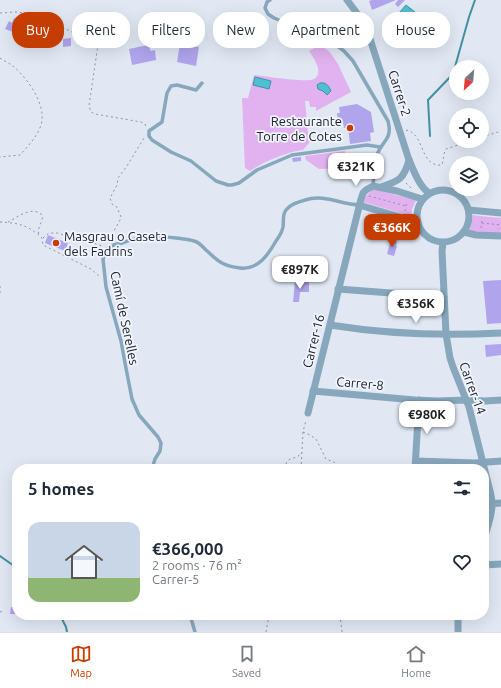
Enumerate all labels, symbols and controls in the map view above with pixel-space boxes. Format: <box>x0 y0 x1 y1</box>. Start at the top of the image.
chip: Buy <box>12 12 64 48</box>
chip: Rent <box>72 12 130 48</box>
chip: Filters <box>138 12 205 48</box>
chip: New <box>213 12 269 48</box>
chip: Apartment <box>277 12 374 48</box>
chip: House <box>382 12 450 48</box>
north arrow <box>449 60 489 100</box>
map controls <box>449 60 489 196</box>
street label: Carrer-2 <box>386 68 414 118</box>
button: locate <box>449 108 489 148</box>
place label: Restaurante Torre de Cotes <box>257 114 342 143</box>
marker: Restaurante Torre de Cotes <box>345 123 355 133</box>
pin: €321K <box>328 153 384 187</box>
button: layers <box>449 156 489 196</box>
text: €321K <box>337 159 375 173</box>
pin: €366K <box>364 214 420 248</box>
text: €366K <box>373 220 411 234</box>
place label: Masgrau o Caseta dels Fadrins <box>64 229 167 258</box>
marker: Masgrau o Caseta dels Fadrins <box>51 238 61 248</box>
pin: €897K <box>272 256 328 290</box>
text: €897K <box>281 262 319 276</box>
street label: Camí de Serelles <box>108 270 142 366</box>
pin: €356K <box>388 290 444 324</box>
text: €356K <box>397 296 435 310</box>
street label: Carrer-16 <box>300 313 326 369</box>
street label: Carrer-14 <box>457 360 489 416</box>
street label: Carrer-8 <box>336 374 384 392</box>
pin: €980K <box>399 401 455 435</box>
text: €980K <box>408 407 446 421</box>
icon: filters <box>451 477 473 499</box>
text: 5 homes <box>28 479 94 498</box>
icon: home <box>60 538 108 586</box>
text: €366,000 <box>152 539 223 558</box>
icon: heart <box>451 551 473 573</box>
text: 2 rooms · 76 m² <box>152 558 242 572</box>
text: Carrer-5 <box>152 572 199 586</box>
tab: Map <box>70 643 92 679</box>
tab: Saved <box>232 643 261 679</box>
tab: Home <box>401 643 431 679</box>

